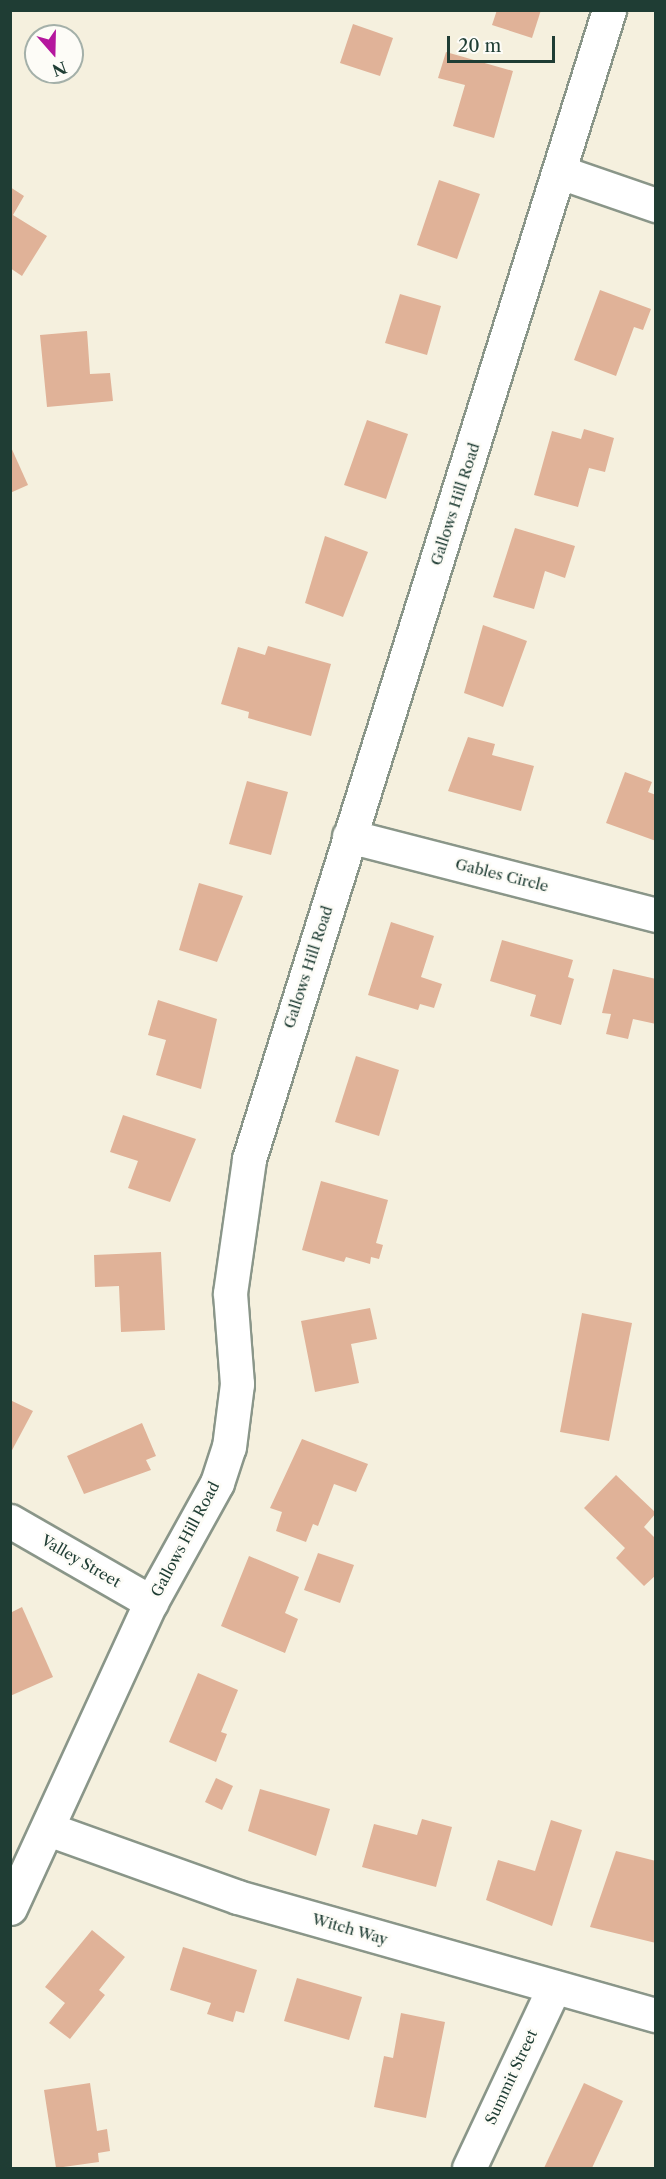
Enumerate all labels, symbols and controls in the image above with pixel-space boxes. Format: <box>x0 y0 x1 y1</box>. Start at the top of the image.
north arrow <box>24 24 84 84</box>
scale bar <box>450 24 558 62</box>
text: 20 m <box>458 35 501 57</box>
text: N <box>50 57 69 81</box>
street label: Gallows Hill Road <box>427 440 483 568</box>
street label: Gables Circle <box>454 855 550 895</box>
street label: Gallows Hill Road <box>280 903 336 1031</box>
street label: Gallows Hill Road <box>147 1478 223 1600</box>
street label: Valley Street <box>38 1531 124 1591</box>
street label: Witch Way <box>310 1910 390 1948</box>
street label: Summit Street <box>481 2027 541 2127</box>

